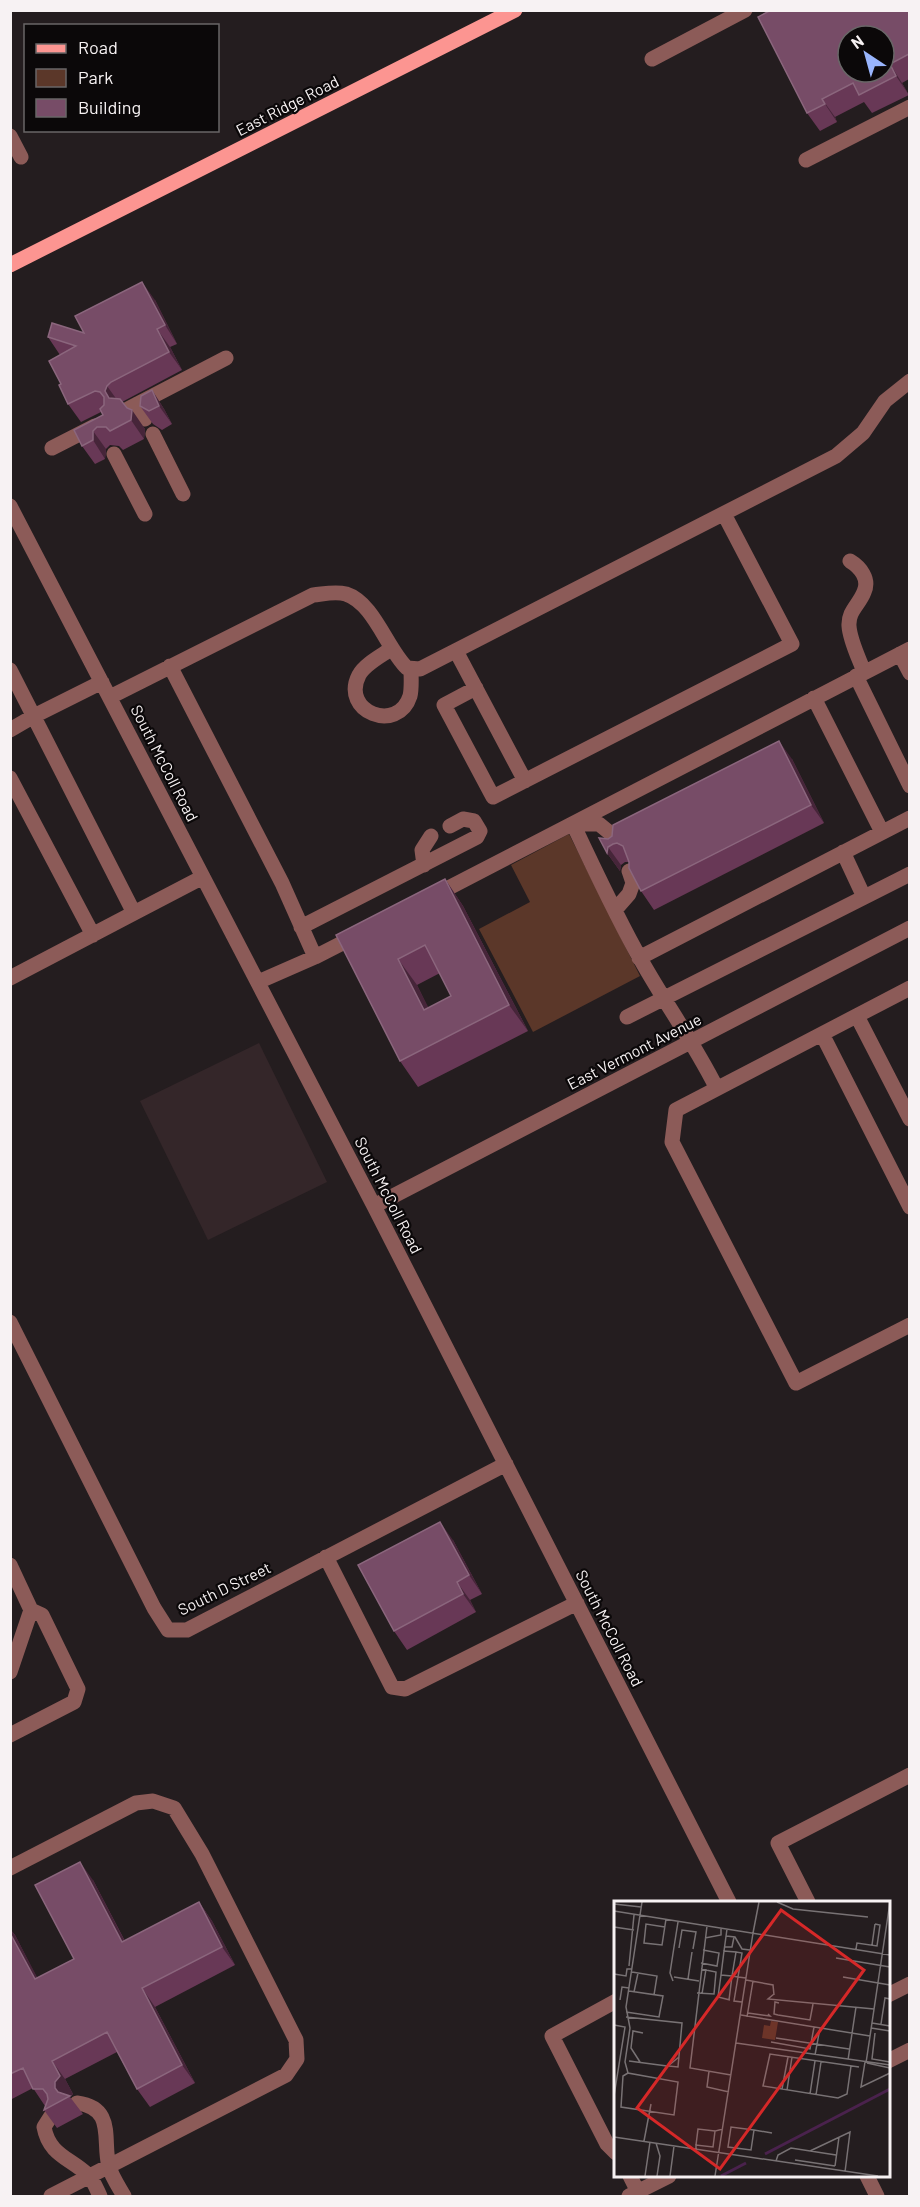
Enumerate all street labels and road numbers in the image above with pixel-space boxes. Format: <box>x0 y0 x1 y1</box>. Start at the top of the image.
street label: East Ridge Road <box>232 71 342 139</box>
street label: South McColl Road <box>127 701 203 825</box>
street label: East Vermont Avenue <box>564 1009 704 1093</box>
street label: South McColl Road <box>351 1133 427 1257</box>
street label: South D Street <box>174 1557 274 1619</box>
street label: South McColl Road <box>572 1566 648 1690</box>

